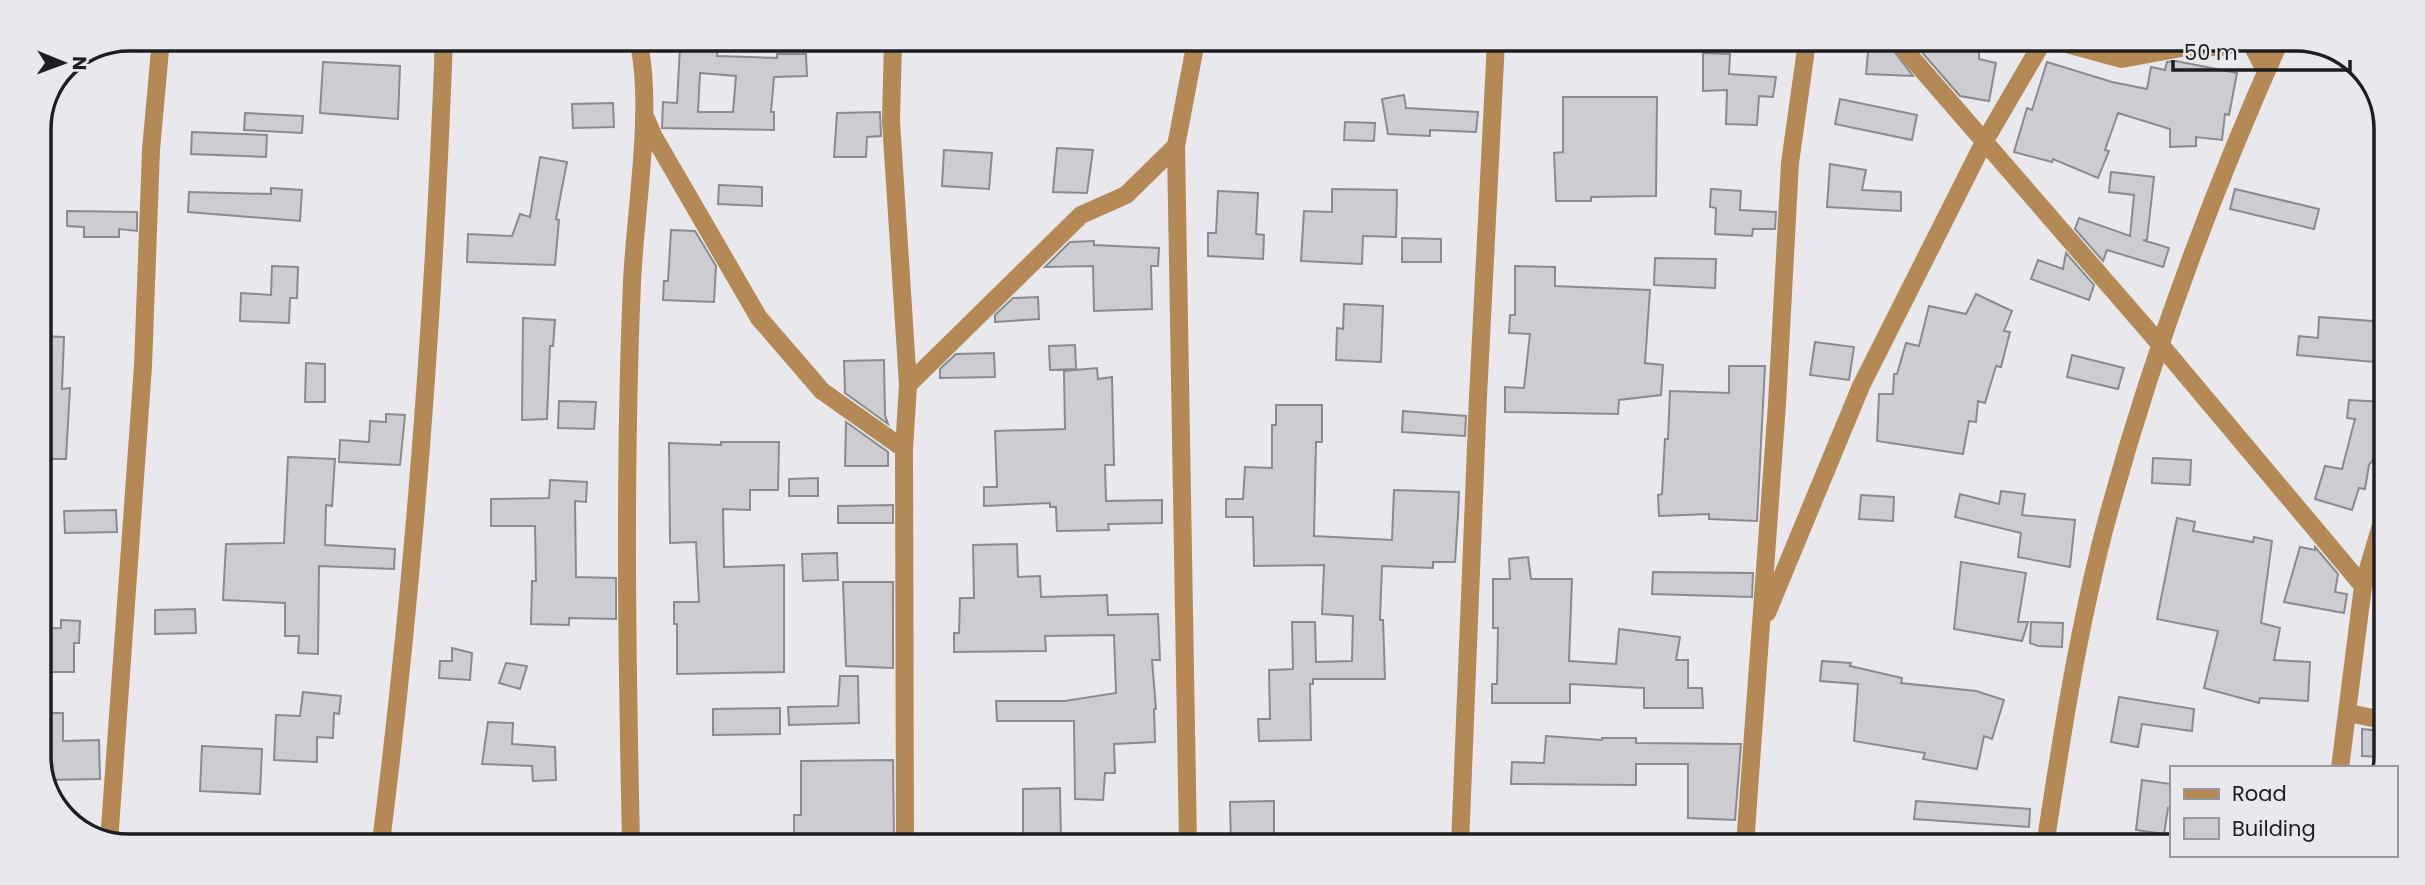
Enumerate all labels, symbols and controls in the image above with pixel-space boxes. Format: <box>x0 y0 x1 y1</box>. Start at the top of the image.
north arrow <box>28 28 98 98</box>
scale bar <box>2173 28 2350 72</box>
text: 50 m <box>2184 38 2238 67</box>
text: N <box>66 56 93 71</box>
legend <box>2170 766 2397 857</box>
text: Road <box>2232 779 2287 808</box>
text: Building <box>2232 814 2316 843</box>

